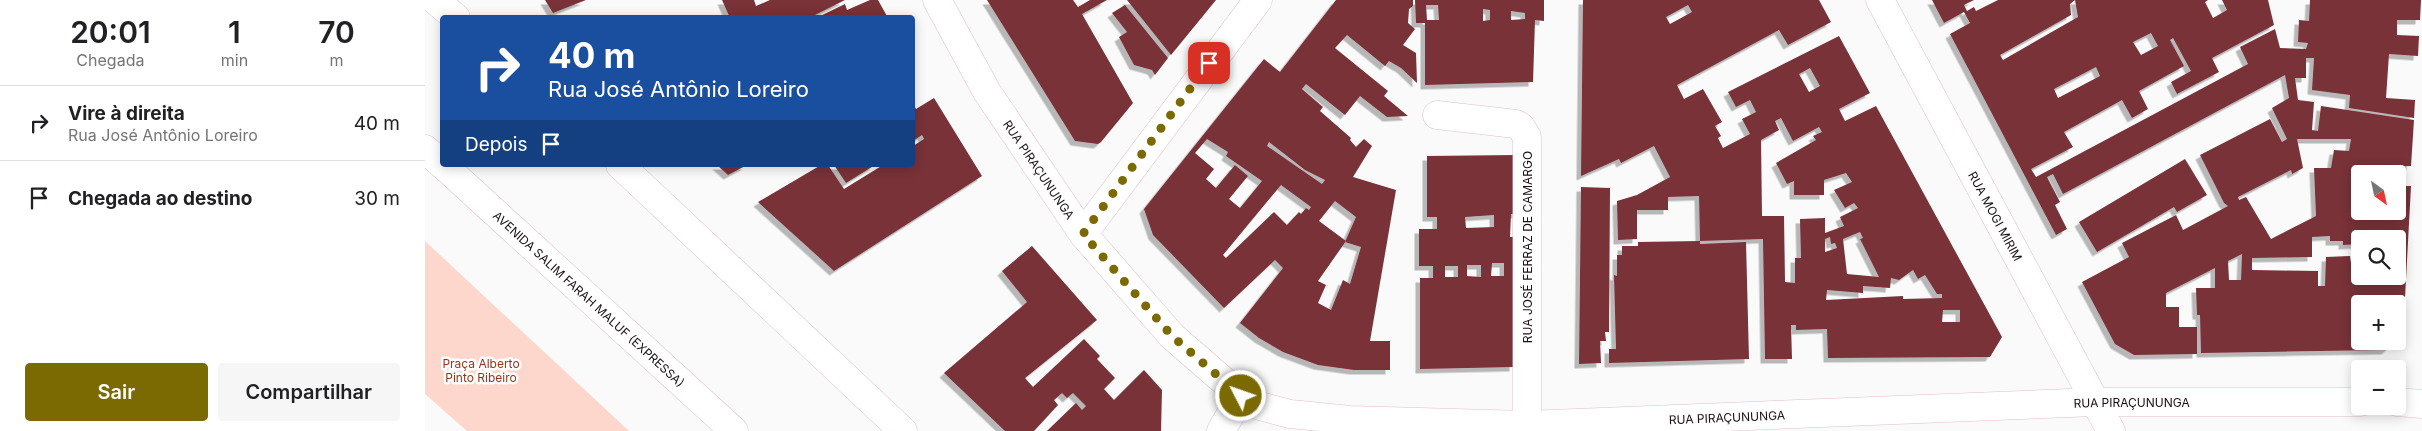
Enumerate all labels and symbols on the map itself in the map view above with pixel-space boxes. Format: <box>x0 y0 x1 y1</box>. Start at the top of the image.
pin <box>1188 42 1230 84</box>
street label: RUA PIRAÇUNUNGA <box>1000 117 1078 222</box>
street label: RUA JOSÉ FERRAZ DE CAMARGO <box>1520 151 1535 343</box>
north arrow <box>2351 165 2406 220</box>
street label: RUA MOGI MIRIM <box>1966 169 2026 263</box>
street label: AVENIDA SALIM FARAH MALUF (EXPRESSA) <box>490 207 688 390</box>
park label: Praça Alberto Pinto Ribeiro <box>442 356 520 385</box>
position arrow <box>1214 369 1266 421</box>
street label: RUA PIRAÇUNUNGA <box>2073 394 2190 410</box>
street label: RUA PIRAÇUNUNGA <box>1669 407 1785 427</box>

